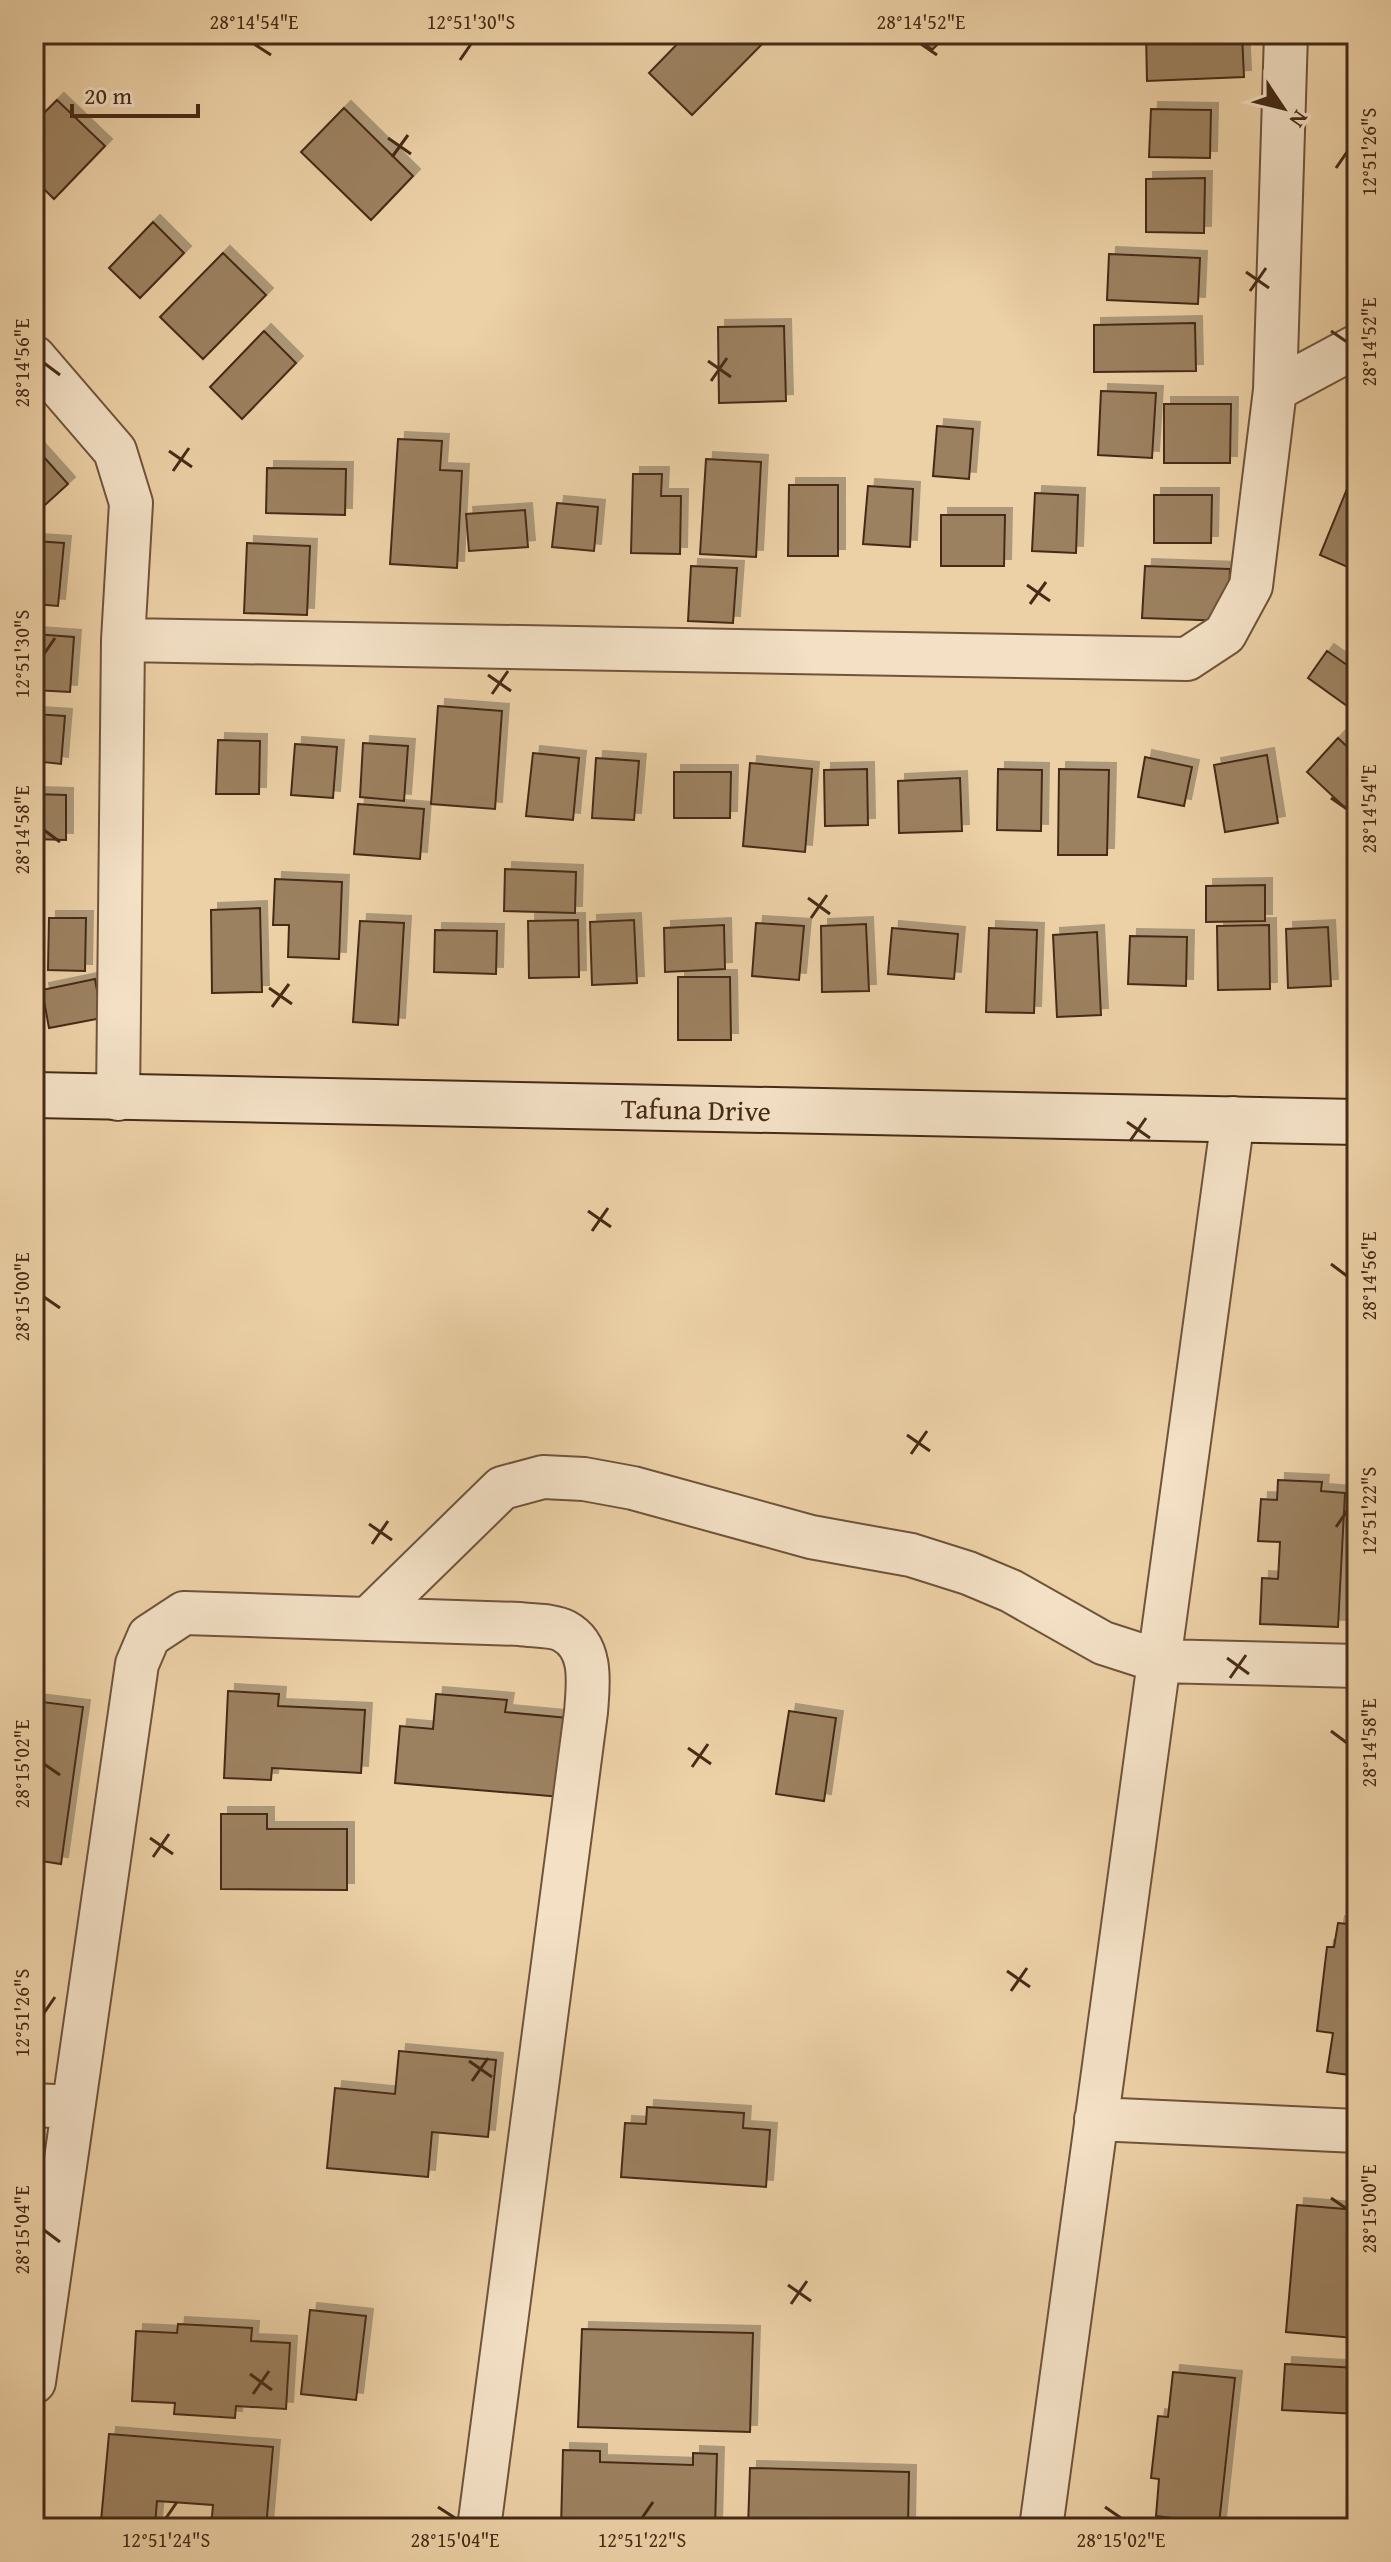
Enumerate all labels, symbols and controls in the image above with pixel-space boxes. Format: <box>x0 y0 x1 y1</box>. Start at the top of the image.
text: 28°14'54"E <box>210 7 298 36</box>
text: 12°51'30"S <box>427 7 515 36</box>
text: 28°14'52"E <box>877 7 965 36</box>
scale bar <box>72 68 198 118</box>
north arrow <box>1243 68 1323 148</box>
text: 20 m <box>84 78 132 113</box>
text: N <box>1282 104 1317 135</box>
text: 12°51'26"S <box>1354 108 1383 196</box>
text: 28°14'52"E <box>1354 298 1383 386</box>
text: 28°14'56"E <box>7 319 36 407</box>
text: 12°51'30"S <box>7 610 36 698</box>
text: 28°14'54"E <box>1354 765 1383 853</box>
text: 28°14'58"E <box>7 786 36 874</box>
street label: Tafuna Drive <box>620 1086 771 1131</box>
text: 28°14'56"E <box>1354 1232 1383 1320</box>
text: 28°15'00"E <box>7 1253 36 1341</box>
text: 12°51'22"S <box>1354 1467 1383 1555</box>
text: 28°14'58"E <box>1354 1699 1383 1787</box>
text: 28°15'02"E <box>7 1720 36 1808</box>
text: 12°51'26"S <box>7 1969 36 2057</box>
text: 28°15'00"E <box>1354 2165 1383 2253</box>
text: 28°15'04"E <box>7 2186 36 2274</box>
text: 12°51'24"S <box>122 2525 210 2554</box>
text: 28°15'04"E <box>411 2525 499 2554</box>
text: 12°51'22"S <box>598 2525 686 2554</box>
text: 28°15'02"E <box>1077 2525 1165 2554</box>

